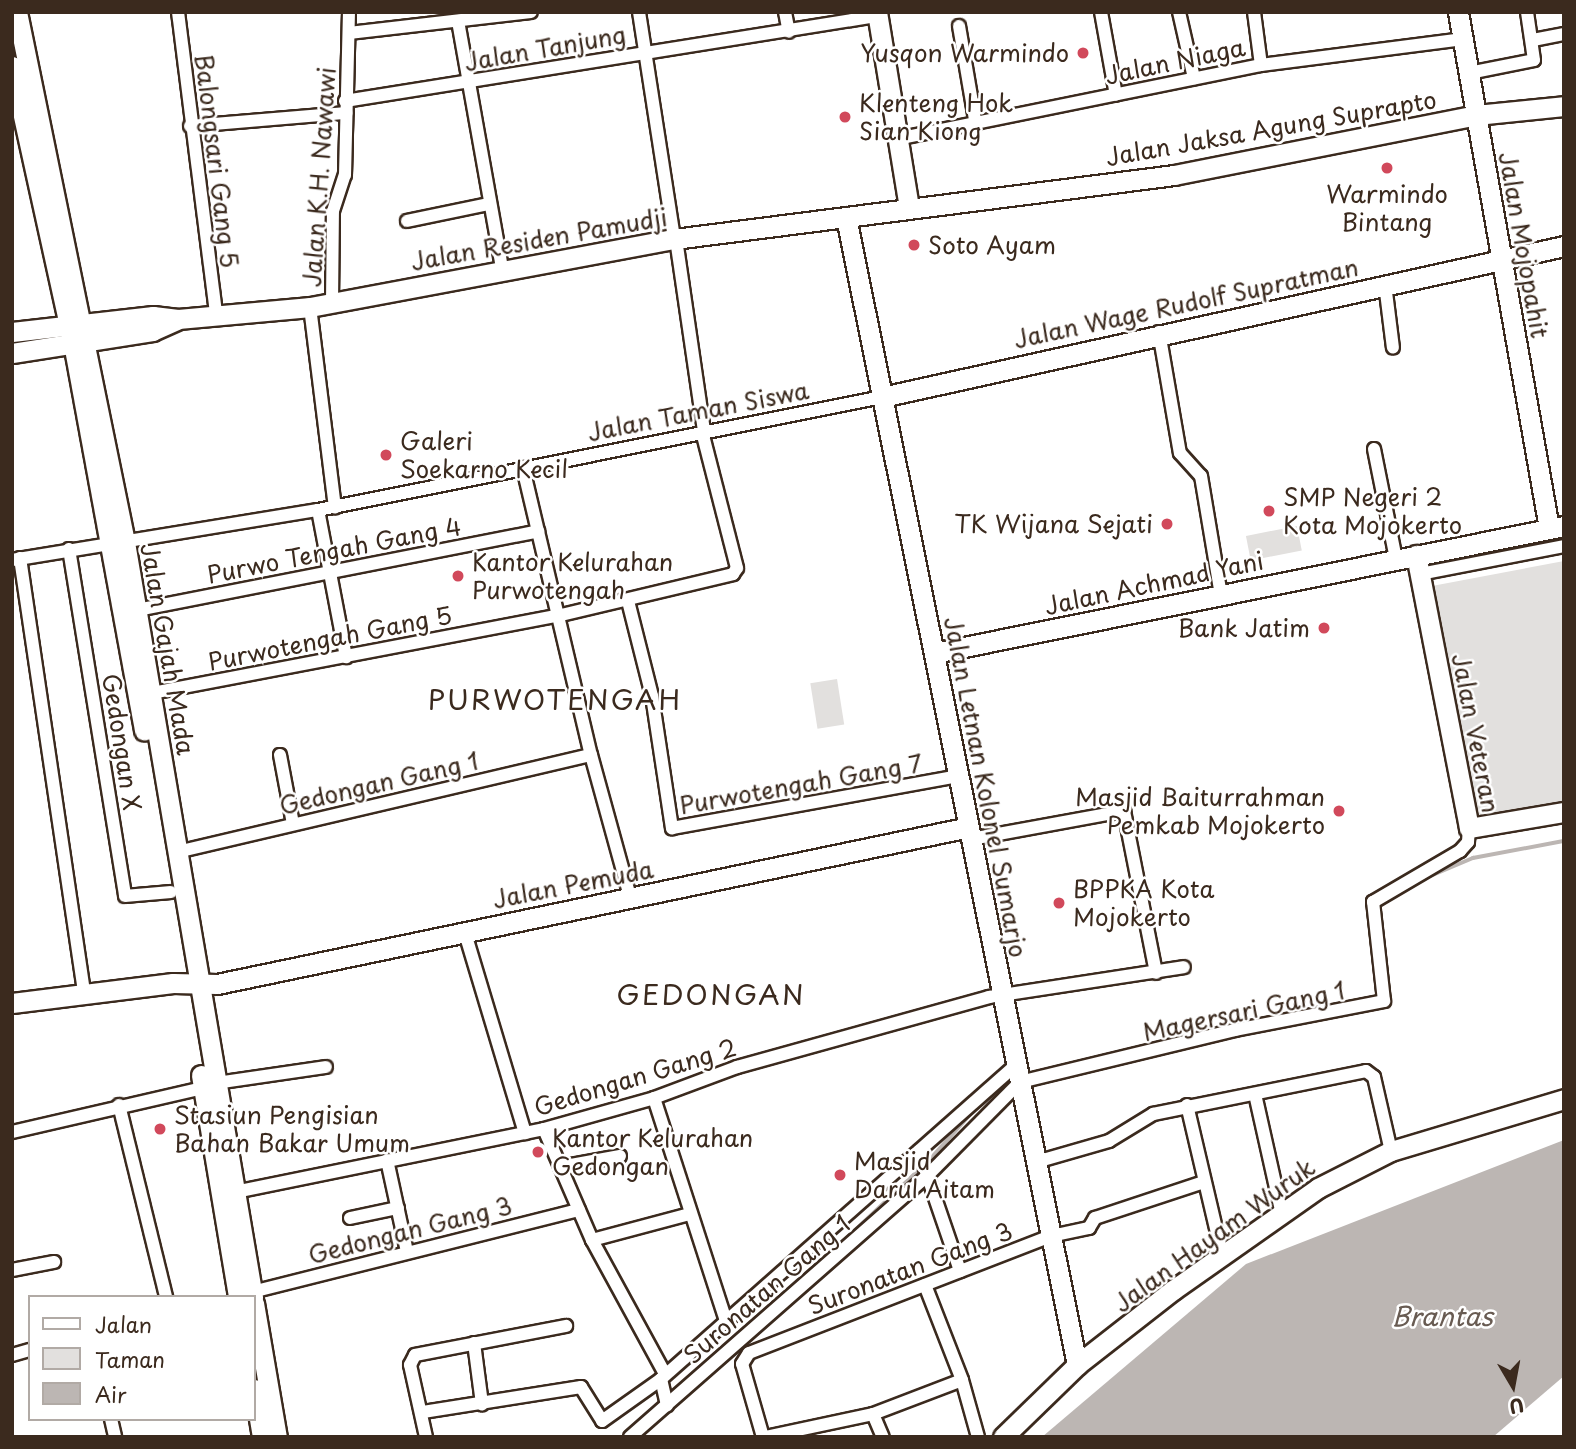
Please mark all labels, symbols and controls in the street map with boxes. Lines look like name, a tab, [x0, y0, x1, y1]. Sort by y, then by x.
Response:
street label: Jalan Tanjung	[462, 20, 628, 76]
street label: Jalan Niaga	[1103, 32, 1247, 90]
place label: Yusqon Warmindo	[858, 39, 1069, 67]
marker: Yusqon Warmindo	[1075, 45, 1091, 61]
street label: Balongsari Gang 5	[190, 52, 244, 270]
street label: Jalan K.H. Nawawi	[297, 66, 341, 288]
street label: Jalan Jaksa Agung Suprapto	[1102, 84, 1440, 172]
place label: Klenteng Hok Sian Kiong	[859, 89, 1014, 145]
marker: Klenteng Hok Sian Kiong	[837, 109, 853, 125]
street label: Jalan Mojopahit	[1493, 149, 1555, 341]
marker: Warmindo Bintang	[1379, 160, 1395, 176]
place label: Warmindo Bintang	[1326, 180, 1448, 236]
street label: Jalan Residen Pamudji	[409, 202, 669, 276]
place label: Soto Ayam	[928, 231, 1057, 259]
marker: Soto Ayam	[906, 237, 922, 253]
street label: Jalan Wage Rudolf Supratman	[1009, 252, 1363, 354]
street label: Jalan Taman Siswa	[584, 375, 812, 447]
place label: Galeri Soekarno Kecil	[400, 427, 569, 483]
marker: Galeri Soekarno Kecil	[378, 447, 394, 463]
place label: SMP Negeri 2 Kota Mojokerto	[1283, 483, 1462, 539]
marker: SMP Negeri 2 Kota Mojokerto	[1261, 503, 1277, 519]
place label: TK Wijana Sejati	[955, 510, 1153, 538]
street label: Purwo Tengah Gang 4	[205, 511, 463, 589]
marker: TK Wijana Sejati	[1159, 516, 1175, 532]
street label: Jalan Gajah Mada	[135, 540, 201, 758]
street label: Jalan Achmad Yani	[1041, 546, 1267, 620]
place label: Kantor Kelurahan Purwotengah	[472, 548, 674, 604]
marker: Kantor Kelurahan Purwotengah	[450, 568, 466, 584]
street label: Purwotengah Gang 5	[206, 600, 454, 676]
street label: Jalan Letnan Kolonel Sumarjo	[939, 613, 1033, 961]
place label: Bank Jatim	[1177, 614, 1310, 642]
marker: Bank Jatim	[1316, 620, 1332, 636]
street label: Jalan Veteran	[1447, 651, 1505, 815]
street label: Gedongan X	[97, 670, 147, 814]
district label: PURWOTENGAH	[431, 682, 679, 716]
street label: Gedongan Gang 1	[275, 746, 483, 820]
street label: Purwotengah Gang 7	[678, 749, 924, 819]
place label: Masjid Baiturrahman Pemkab Mojokerto	[1076, 783, 1325, 839]
marker: Masjid Baiturrahman Pemkab Mojokerto	[1331, 803, 1347, 819]
street label: Jalan Pemuda	[490, 854, 656, 914]
place label: BPPKA Kota Mojokerto	[1073, 875, 1214, 931]
marker: BPPKA Kota Mojokerto	[1051, 895, 1067, 911]
street label: Magersari Gang 1	[1140, 975, 1348, 1047]
district label: GEDONGAN	[618, 977, 804, 1011]
street label: Gedongan Gang 2	[529, 1032, 741, 1122]
place label: Stasiun Pengisian Bahan Bakar Umum	[174, 1101, 411, 1157]
marker: Stasiun Pengisian Bahan Bakar Umum	[152, 1121, 168, 1137]
place label: Kantor Kelurahan Gedongan	[552, 1124, 754, 1180]
marker: Kantor Kelurahan Gedongan	[530, 1144, 546, 1160]
place label: Masjid Darul Aitam	[854, 1147, 996, 1203]
street label: Jalan Hayam Wuruk	[1108, 1152, 1320, 1318]
marker: Masjid Darul Aitam	[832, 1167, 848, 1183]
street label: Gedongan Gang 3	[304, 1191, 516, 1269]
street label: Suronatan Gang 1	[678, 1209, 856, 1369]
street label: Suronatan Gang 3	[804, 1216, 1016, 1320]
legend	[28, 1295, 256, 1421]
water label: Brantas	[1392, 1300, 1492, 1332]
text: Jalan	[95, 1308, 152, 1340]
text: Taman	[95, 1343, 165, 1375]
north arrow	[1478, 1351, 1548, 1421]
text: Air	[95, 1378, 126, 1410]
text: U	[1507, 1392, 1526, 1422]

